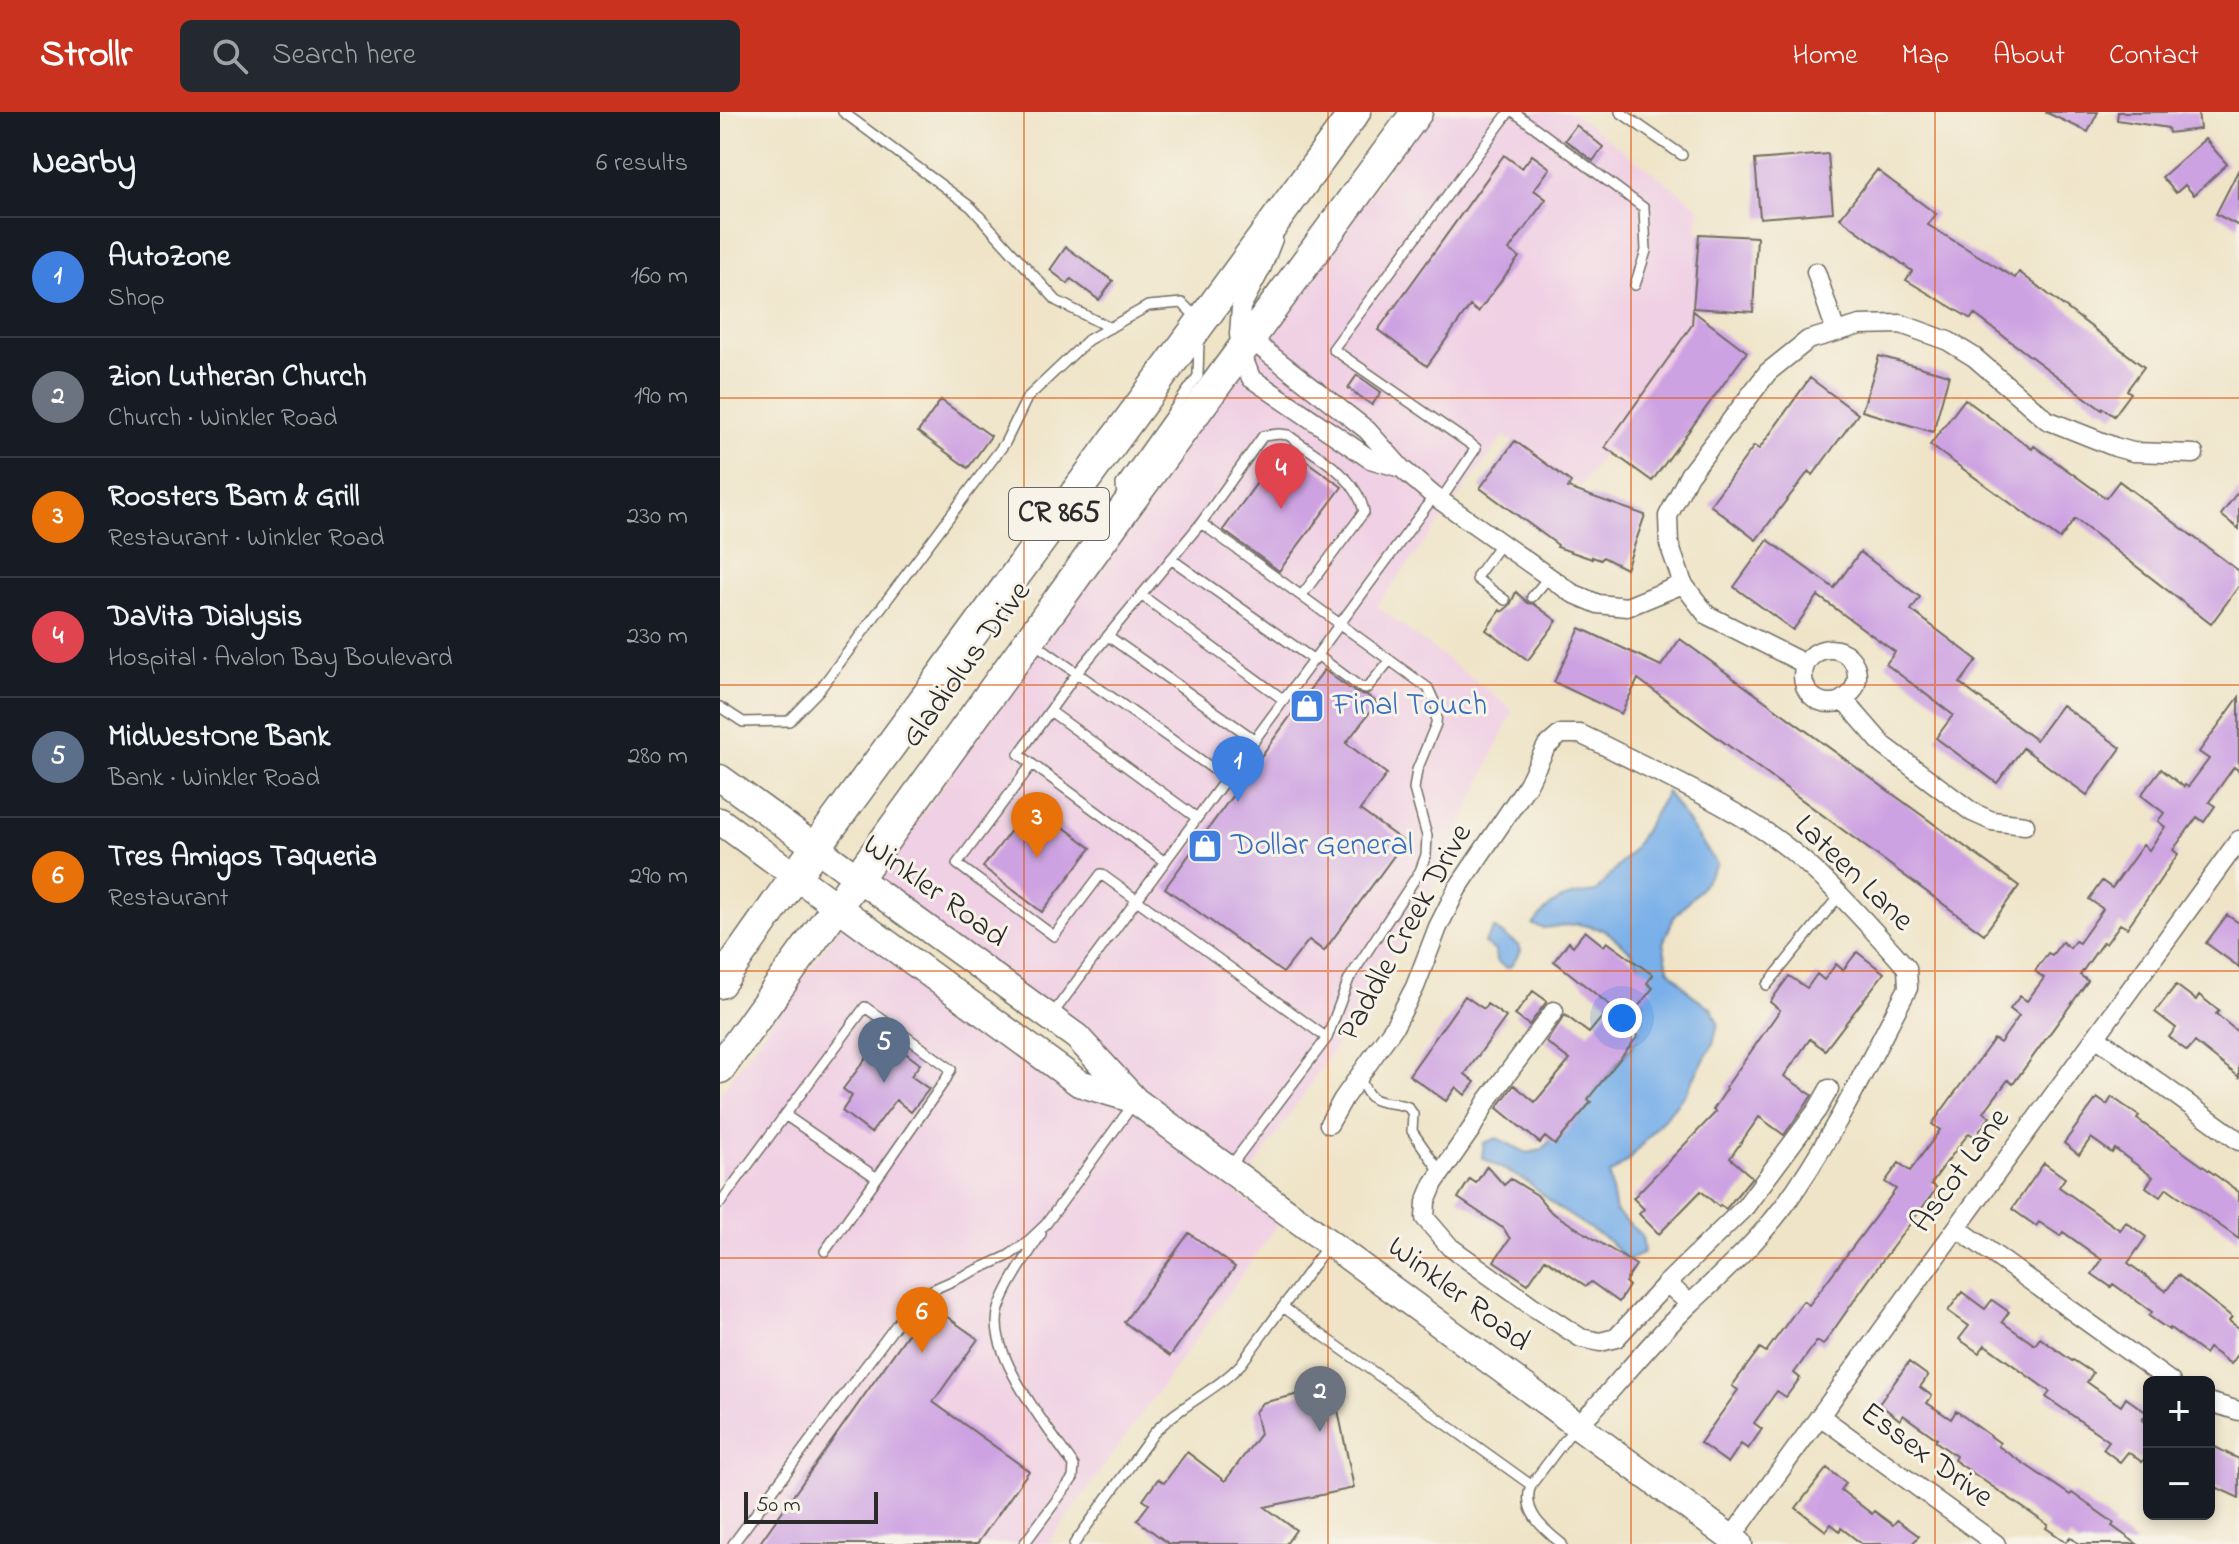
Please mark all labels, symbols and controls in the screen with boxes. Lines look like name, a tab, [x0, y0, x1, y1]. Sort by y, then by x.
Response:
search box	[180, 20, 740, 92]
text: Strollr	[40, 28, 132, 84]
icon: search	[208, 34, 252, 78]
text: Search here	[272, 34, 416, 78]
text: Home	[1792, 36, 1858, 77]
text: Map	[1902, 36, 1949, 77]
text: About	[1993, 36, 2065, 77]
text: Contact	[2109, 36, 2199, 77]
text: Nearby	[32, 139, 136, 189]
text: 6 results	[596, 145, 688, 183]
text: AutoZone	[108, 236, 230, 280]
text: 1	[54, 258, 62, 296]
text: 160 m	[630, 258, 688, 296]
text: Shop	[108, 280, 165, 318]
text: Zion Lutheran Church	[108, 356, 367, 400]
text: 2	[52, 378, 64, 416]
text: 190 m	[634, 378, 688, 416]
text: Church · Winkler Road	[108, 400, 337, 438]
pin: 4	[1255, 443, 1307, 509]
text: Roosters Barn & Grill	[108, 476, 359, 520]
road number: CR 865	[1009, 488, 1109, 540]
text: 3	[53, 498, 63, 536]
text: 230 m	[626, 498, 688, 536]
text: Restaurant · Winkler Road	[108, 520, 384, 558]
street label: Gladiolus Drive	[890, 571, 1044, 758]
text: DaVita Dialysis	[108, 596, 302, 640]
text: 4	[53, 618, 63, 656]
text: 230 m	[626, 618, 688, 656]
text: Hospital · Avalon Bay Boulevard	[108, 640, 453, 678]
place label: Final Touch	[1332, 683, 1487, 730]
shop icon: Final Touch	[1288, 687, 1326, 725]
text: MidWestOne Bank	[108, 716, 330, 760]
pin: 1	[1212, 736, 1264, 802]
text: 5	[51, 738, 65, 776]
text: 280 m	[627, 738, 688, 776]
text: Bank · Winkler Road	[108, 760, 320, 798]
pin: 3	[1011, 792, 1063, 858]
street label: Lateen Lane	[1782, 804, 1924, 944]
street label: Paddle Creek Drive	[1327, 815, 1486, 1050]
street label: Winkler Road	[852, 823, 1016, 961]
place label: Dollar General	[1230, 823, 1413, 870]
shop icon: Dollar General	[1186, 827, 1224, 865]
text: Tres Amigos Taqueria	[108, 836, 377, 880]
text: 6	[52, 858, 64, 896]
text: 290 m	[629, 858, 688, 896]
text: Restaurant	[108, 880, 228, 918]
your location	[1602, 998, 1642, 1038]
pin: 5	[858, 1017, 910, 1083]
street label: Ascot Lane	[1899, 1098, 2023, 1243]
street label: Winkler Road	[1376, 1225, 1540, 1365]
pin: 6	[896, 1287, 948, 1353]
pin: 2	[1294, 1366, 1346, 1432]
map controls	[2143, 1376, 2215, 1520]
button: +	[2143, 1376, 2215, 1448]
street label: Essex Drive	[1849, 1391, 2003, 1521]
button: −	[2143, 1448, 2215, 1520]
scale bar	[744, 1488, 878, 1524]
text: 50 m	[756, 1490, 801, 1522]

